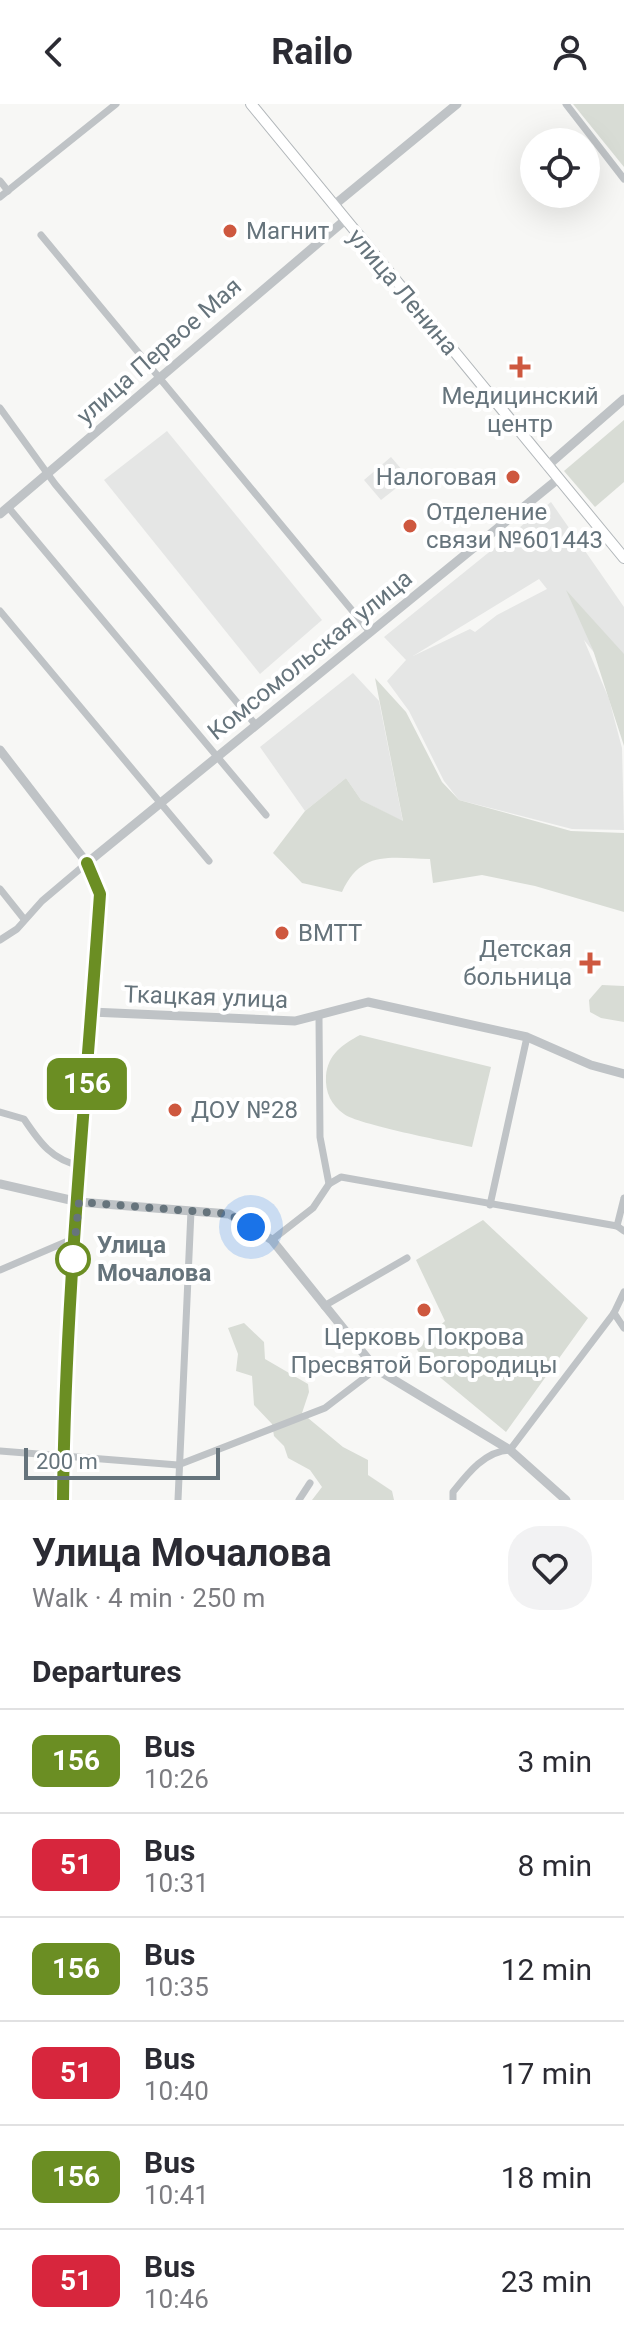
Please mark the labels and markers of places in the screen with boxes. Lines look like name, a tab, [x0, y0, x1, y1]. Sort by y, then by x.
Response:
place label: Магнит	[246, 217, 330, 245]
marker: Магнит	[221, 222, 239, 240]
marker: Медицинский центр	[509, 356, 531, 378]
place label: Медицинский центр	[441, 382, 599, 438]
place label: Налоговая	[376, 463, 497, 491]
marker: Налоговая	[504, 468, 522, 486]
place label: Отделение связи №601443	[426, 498, 603, 554]
marker: Отделение связи №601443	[401, 517, 419, 535]
place label: ВМТТ	[298, 919, 362, 947]
marker: ВМТТ	[273, 924, 291, 942]
place label: Детская больница	[463, 935, 572, 991]
marker: Детская больница	[579, 952, 601, 974]
place label: ДОУ №28	[191, 1096, 298, 1124]
marker: ДОУ №28	[166, 1101, 184, 1119]
place label: Улица Мочалова	[97, 1231, 211, 1287]
marker: Улица Мочалова	[56, 1242, 90, 1276]
marker: Церковь Покрова Пресвятой Богородицы	[415, 1301, 433, 1319]
place label: Церковь Покрова Пресвятой Богородицы	[290, 1323, 558, 1379]

